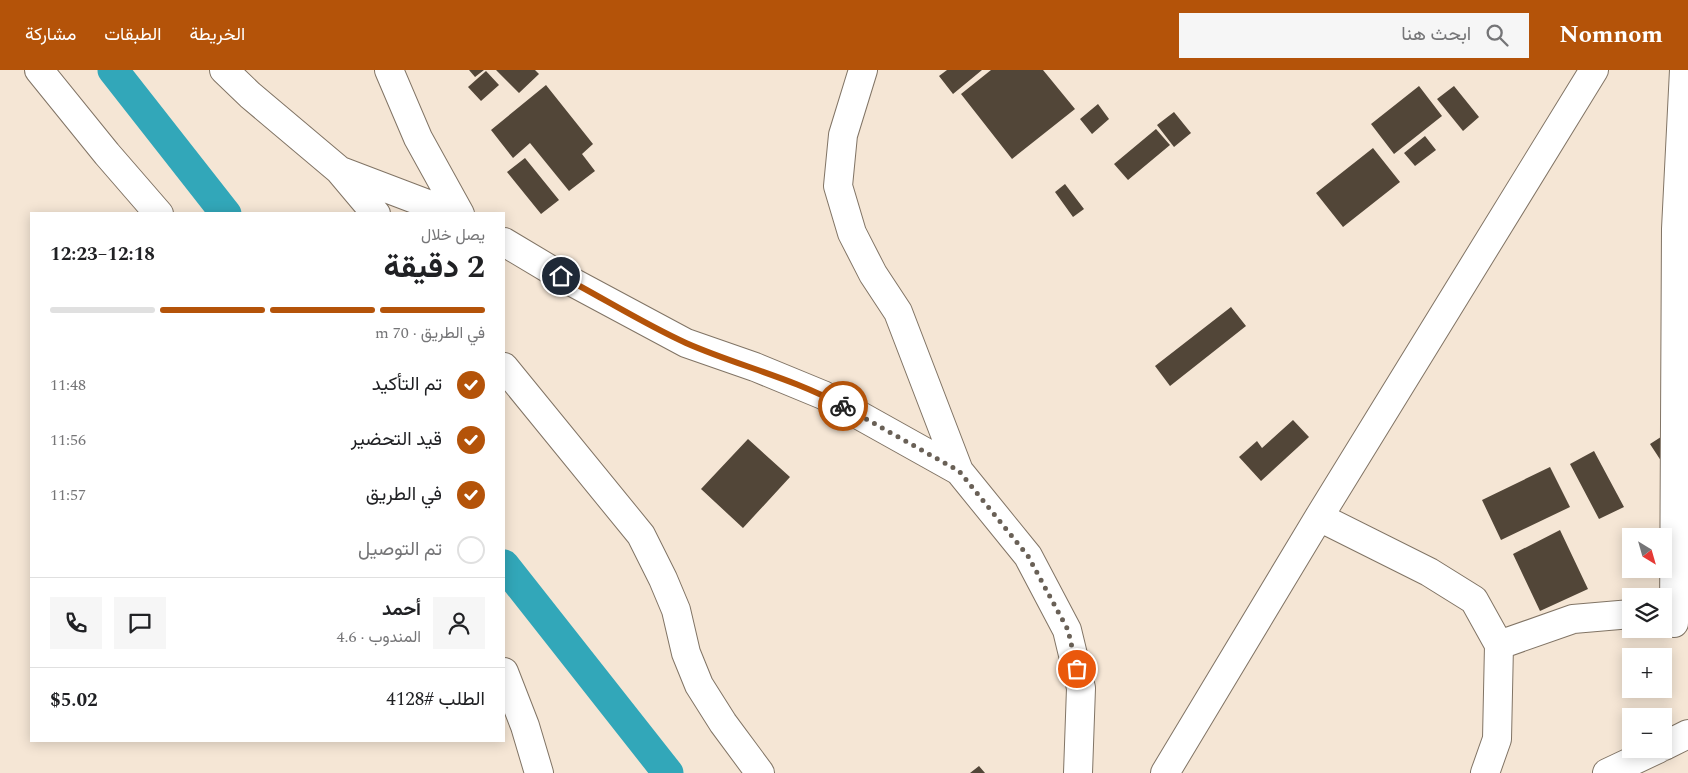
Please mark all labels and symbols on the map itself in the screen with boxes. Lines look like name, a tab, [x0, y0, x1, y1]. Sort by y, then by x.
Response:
pin	[540, 255, 582, 297]
courier	[818, 381, 868, 431]
north arrow	[1622, 528, 1672, 578]
pin	[1056, 648, 1098, 690]

